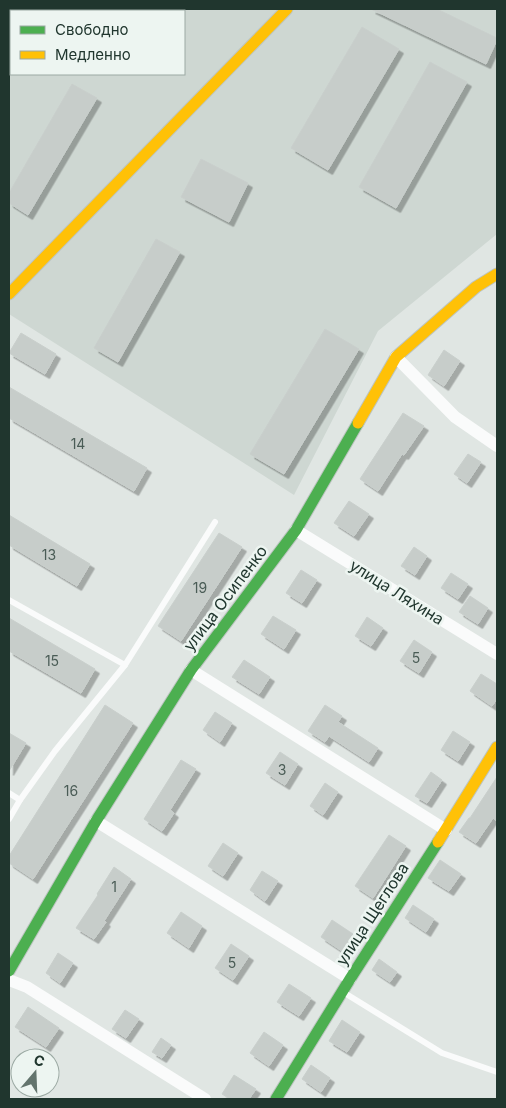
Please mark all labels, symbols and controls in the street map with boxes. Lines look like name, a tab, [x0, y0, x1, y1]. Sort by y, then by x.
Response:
legend	[10, 10, 185, 75]
text: Свободно	[55, 20, 129, 39]
text: Медленно	[55, 45, 131, 64]
house number: 14	[71, 435, 85, 452]
street label: улица Осипенко	[179, 541, 271, 655]
house number: 13	[42, 546, 56, 563]
street label: улица Ляхина	[346, 555, 448, 629]
house number: 19	[193, 579, 207, 596]
house number: 5	[412, 649, 420, 666]
house number: 15	[45, 652, 59, 669]
house number: 3	[278, 761, 286, 778]
house number: 16	[64, 782, 78, 799]
street label: улица Щеглова	[331, 859, 413, 969]
house number: 1	[111, 878, 117, 895]
house number: 5	[228, 954, 236, 971]
north arrow	[10, 1048, 60, 1098]
text: С	[32, 1051, 47, 1070]

